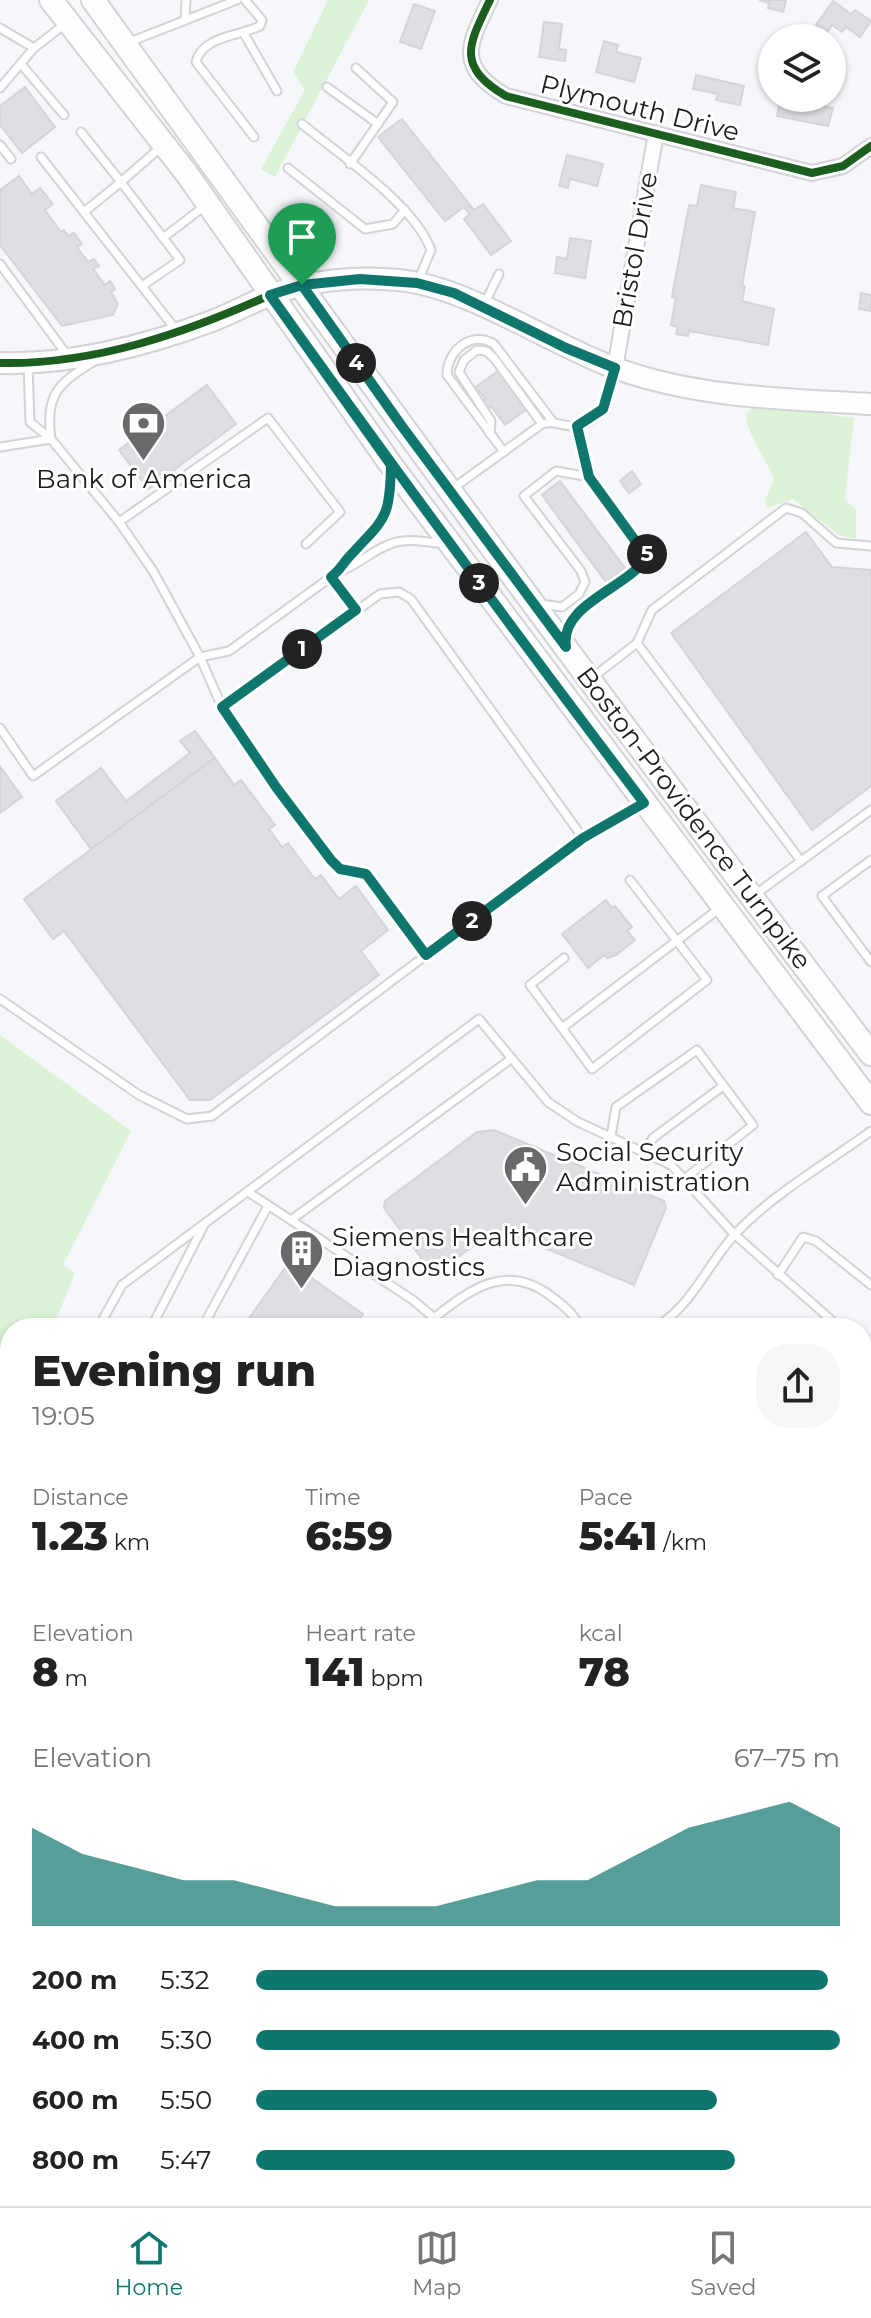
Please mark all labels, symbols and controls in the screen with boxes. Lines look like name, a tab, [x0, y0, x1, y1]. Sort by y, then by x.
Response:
map controls	[758, 24, 846, 112]
button: layers	[758, 24, 846, 112]
street label: Plymouth Drive	[537, 68, 743, 148]
street label: Bristol Drive	[606, 170, 664, 330]
pin	[268, 203, 336, 285]
icon: arrive	[280, 215, 324, 259]
pin: 4	[336, 343, 376, 383]
text: 4	[348, 349, 364, 376]
bank icon: Bank of America	[120, 400, 168, 463]
place label: Bank of America	[36, 463, 252, 495]
pin: 5	[627, 534, 667, 574]
text: 5	[640, 540, 654, 567]
pin: 3	[459, 563, 499, 603]
text: 3	[472, 569, 486, 596]
pin: 1	[282, 629, 322, 669]
text: 1	[298, 635, 306, 662]
street label: Boston-Providence Turnpike	[570, 660, 818, 976]
pin: 2	[452, 901, 492, 941]
text: 2	[466, 907, 478, 934]
place label: Social Security Administration	[556, 1136, 751, 1198]
public building icon: Social Security Administration	[501, 1143, 549, 1206]
place label: Siemens Healthcare Diagnostics	[332, 1221, 594, 1283]
building icon: Siemens Healthcare Diagnostics	[277, 1228, 325, 1291]
text: Evening run	[32, 1343, 316, 1397]
button: share	[756, 1344, 840, 1428]
text: 19:05	[32, 1400, 95, 1432]
text: Distance	[32, 1484, 129, 1511]
text: Time	[305, 1484, 361, 1511]
text: Pace	[579, 1484, 633, 1511]
text: 1.23	[32, 1511, 108, 1560]
text: 6:59	[305, 1511, 393, 1560]
text: 5:41	[579, 1511, 657, 1560]
text: km	[108, 1529, 150, 1556]
text: /km	[657, 1529, 707, 1556]
text: Elevation	[32, 1620, 134, 1647]
text: Heart rate	[305, 1620, 416, 1647]
text: kcal	[579, 1620, 623, 1647]
text: 8	[32, 1647, 59, 1696]
text: 141	[305, 1647, 365, 1696]
text: 78	[579, 1647, 630, 1696]
text: m	[59, 1665, 88, 1692]
text: bpm	[365, 1665, 424, 1692]
text: Elevation	[32, 1742, 152, 1774]
text: 67–75 m	[734, 1742, 840, 1774]
text: 200 m	[32, 1964, 117, 1996]
text: 5:32	[160, 1964, 210, 1996]
text: 400 m	[32, 2024, 120, 2056]
text: 5:30	[160, 2024, 212, 2056]
text: 600 m	[32, 2084, 119, 2116]
text: 5:50	[160, 2084, 212, 2116]
text: 800 m	[32, 2144, 119, 2176]
text: 5:47	[160, 2144, 211, 2176]
tab: Home	[115, 2226, 183, 2301]
tab: Map	[412, 2226, 461, 2301]
tab: Saved	[690, 2226, 756, 2301]

